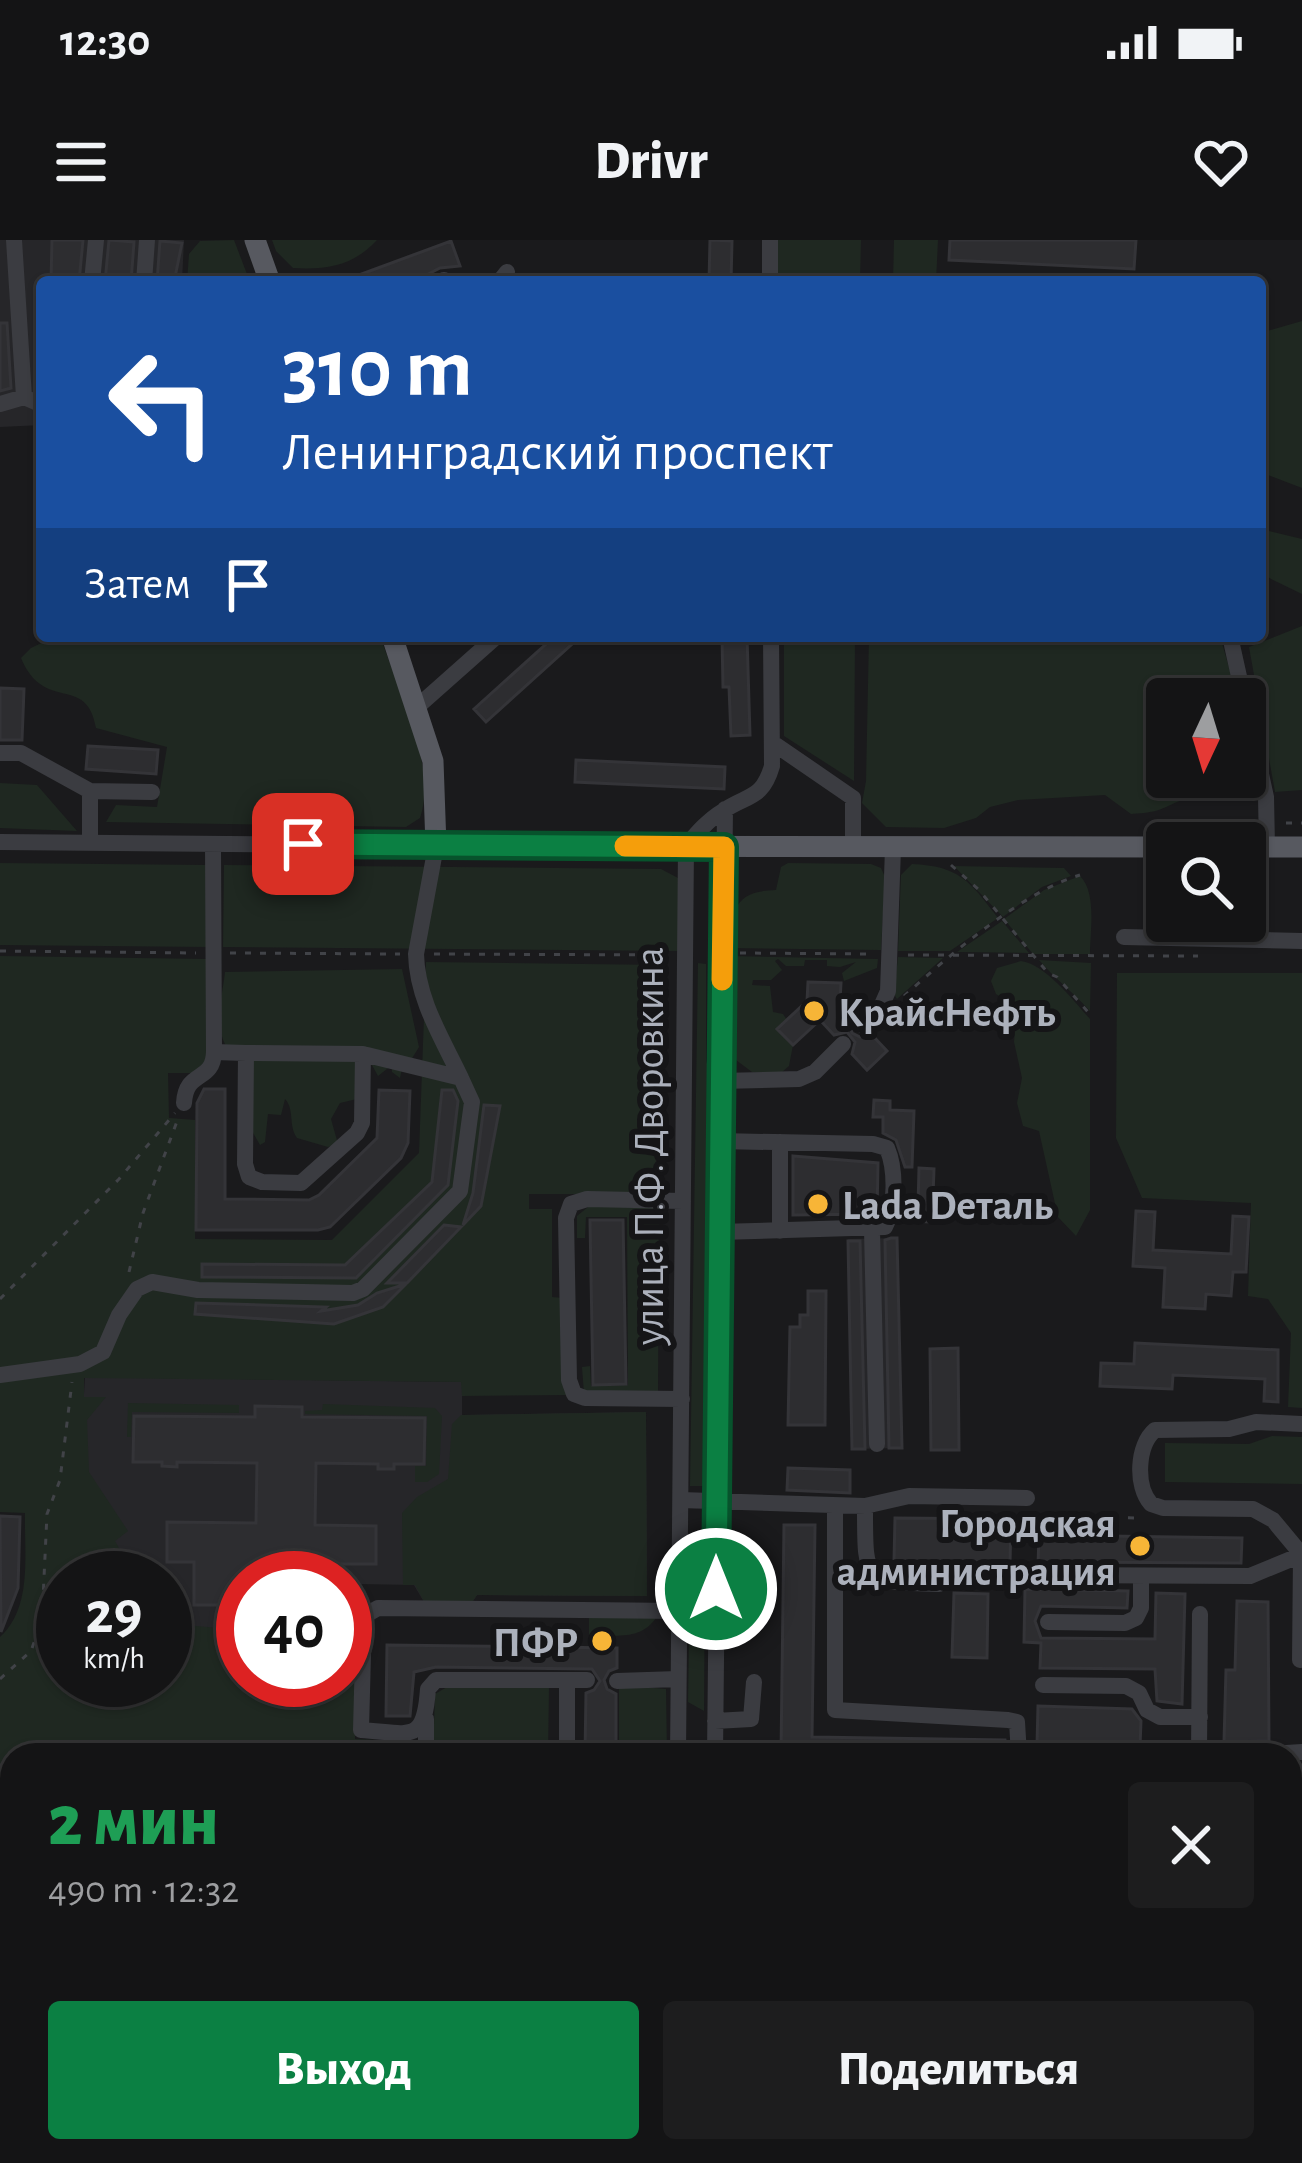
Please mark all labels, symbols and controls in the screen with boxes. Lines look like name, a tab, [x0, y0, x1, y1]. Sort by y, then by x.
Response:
text: 12:30	[60, 19, 151, 64]
icon: menu	[48, 129, 114, 195]
icon: heart	[1188, 129, 1254, 195]
text: Drivr	[594, 135, 708, 189]
icon: left	[84, 324, 240, 480]
text: 310 m	[282, 328, 473, 412]
text: Ленинградский проспект	[282, 426, 833, 480]
icon: arrive	[215, 552, 281, 618]
text: Затем	[84, 562, 191, 607]
north arrow	[1146, 678, 1266, 798]
map controls	[1146, 678, 1266, 942]
pin	[252, 793, 354, 895]
icon: arrive	[270, 811, 336, 877]
button: search	[1146, 822, 1266, 942]
street label: улица П.Ф. Дворовкина	[629, 947, 671, 1346]
place label: КрайсНефть	[838, 992, 1056, 1034]
marker: КрайсНефть	[801, 998, 827, 1024]
place label: Lada Dеталь	[842, 1185, 1054, 1227]
marker: Lada Dеталь	[805, 1191, 831, 1217]
place label: Городская администрация	[837, 1503, 1116, 1593]
position arrow	[653, 1526, 779, 1652]
marker: Городская администрация	[1127, 1533, 1153, 1559]
speed limit sign: 40	[216, 1551, 372, 1707]
text: 29	[85, 1584, 143, 1644]
place label: ПФР	[493, 1622, 578, 1664]
marker: ПФР	[589, 1628, 615, 1654]
text: km/h	[83, 1644, 145, 1674]
button: close	[1128, 1782, 1254, 1908]
text: 2 мин	[48, 1786, 219, 1858]
text: 490 m · 12:32	[48, 1871, 239, 1910]
button: Выход	[48, 2001, 639, 2139]
button: Поделиться	[663, 2001, 1254, 2139]

